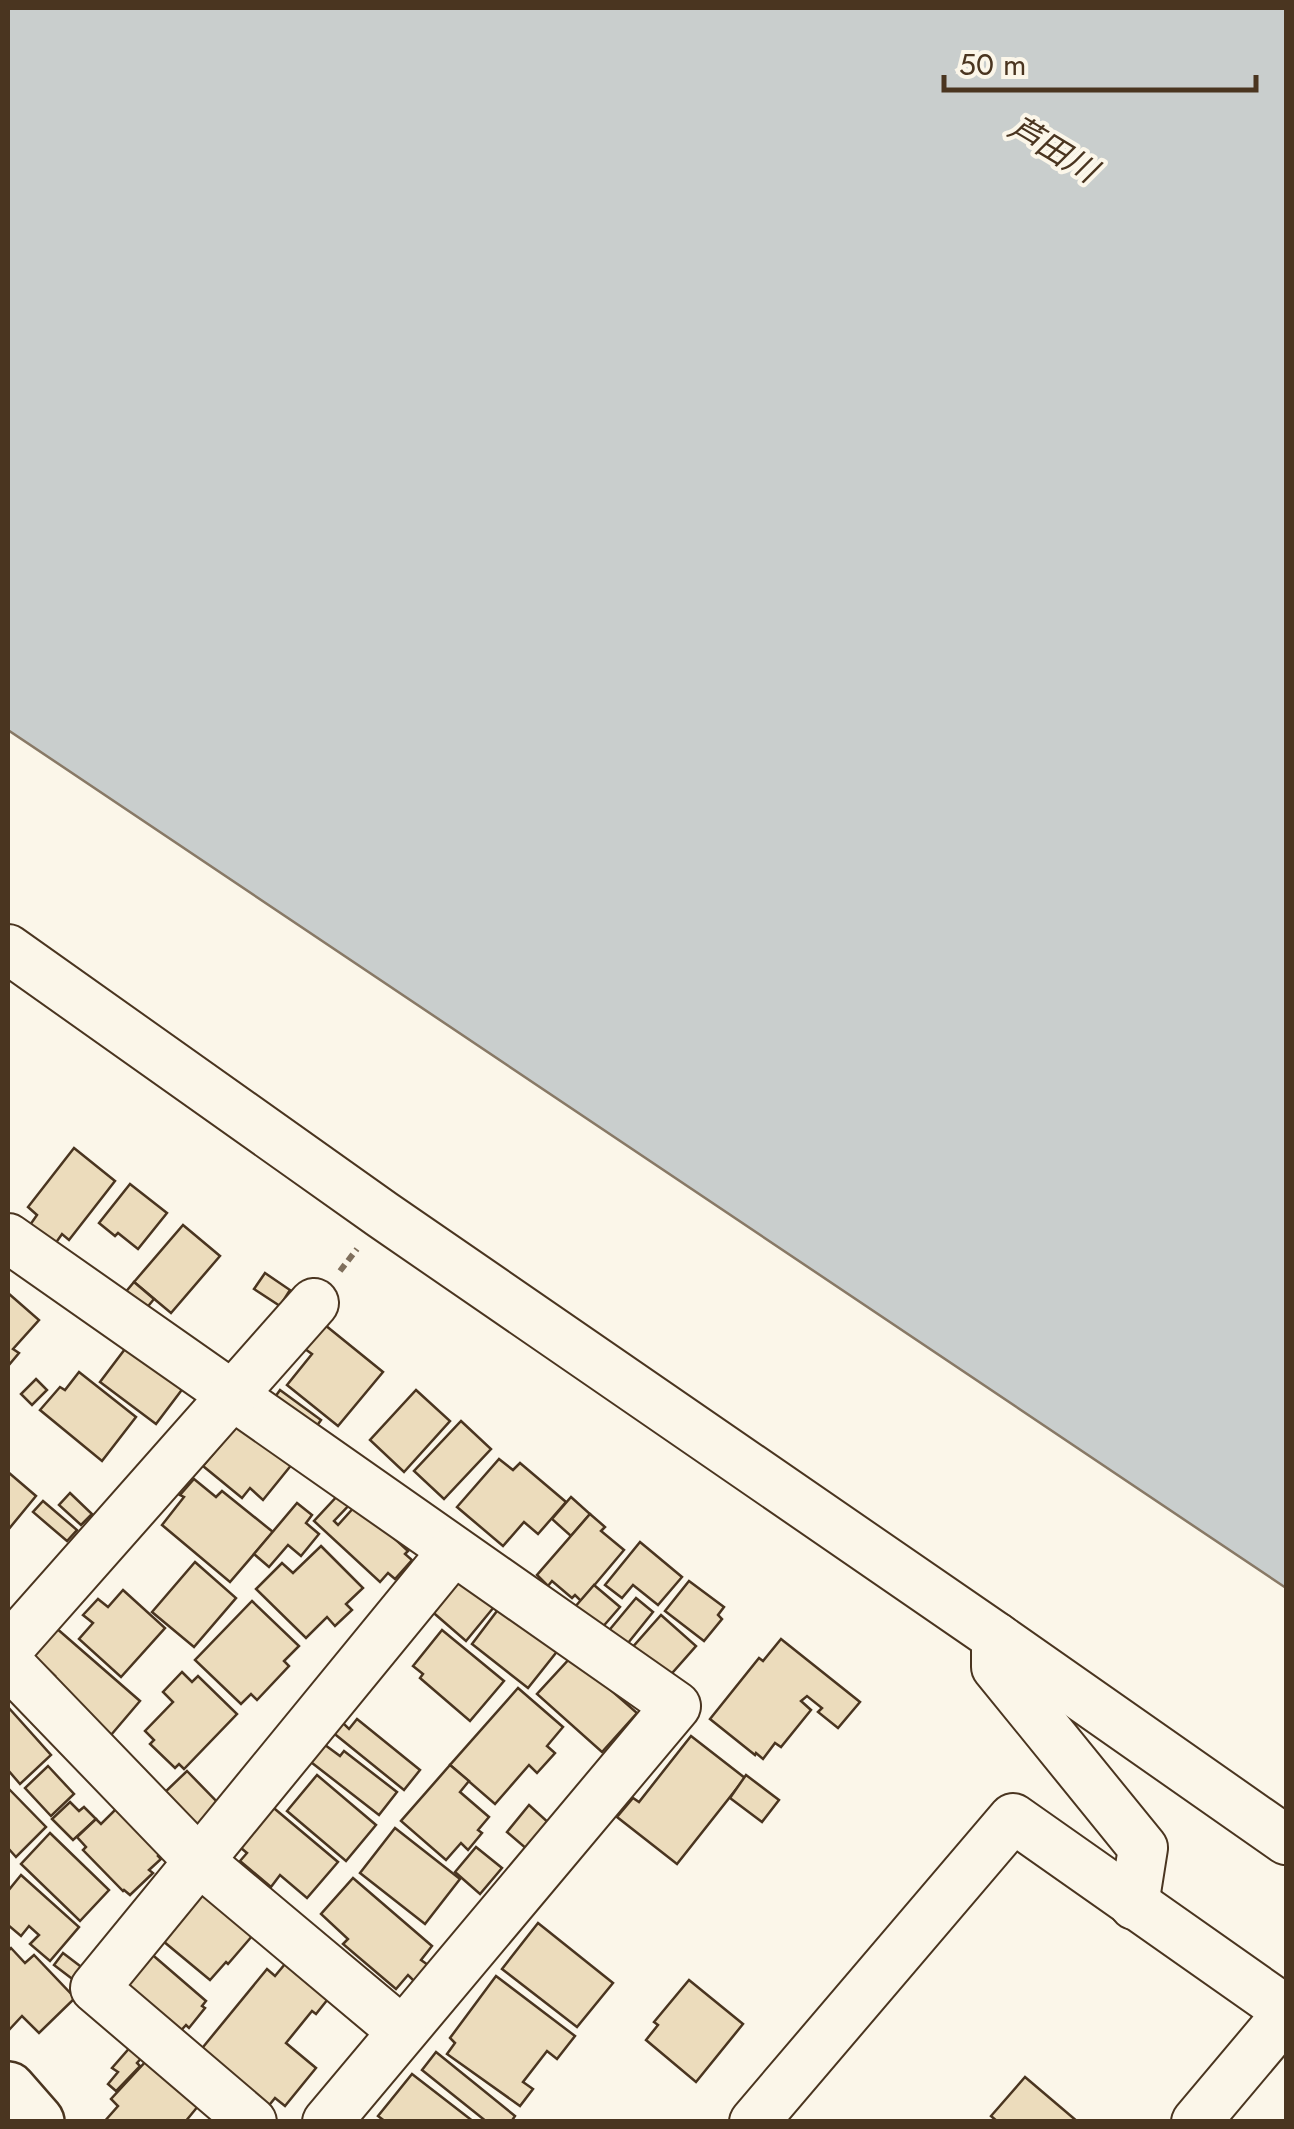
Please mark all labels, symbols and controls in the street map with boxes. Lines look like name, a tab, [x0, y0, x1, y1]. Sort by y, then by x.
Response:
scale bar	[944, 30, 1256, 92]
text: 50 m	[959, 43, 1026, 86]
water label: 芦田川	[1000, 105, 1109, 195]

